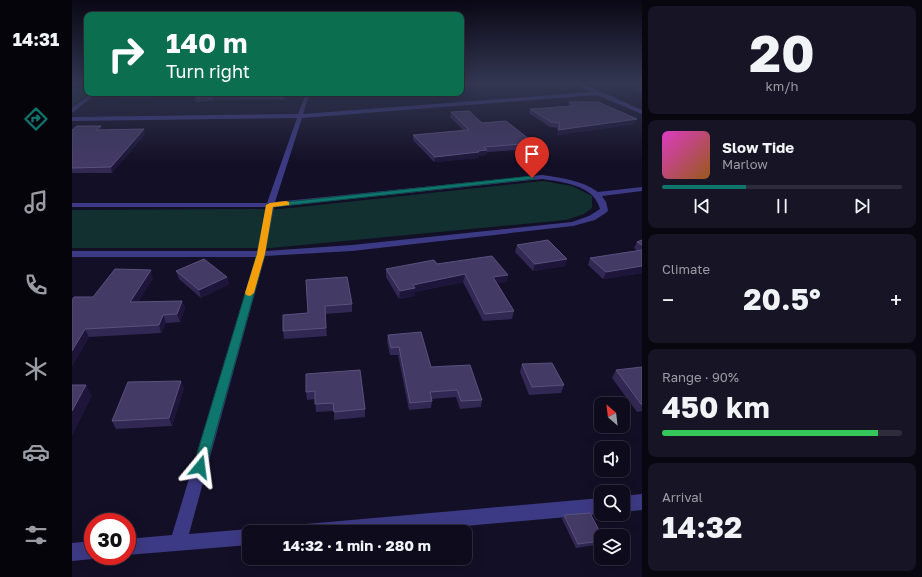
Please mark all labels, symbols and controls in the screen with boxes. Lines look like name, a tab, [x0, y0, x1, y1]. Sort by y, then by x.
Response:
text: 20	[749, 21, 815, 83]
text: 140 m	[166, 26, 248, 59]
text: 14:31	[13, 28, 59, 50]
icon: right	[100, 28, 152, 80]
text: Turn right	[166, 60, 250, 82]
text: km/h	[765, 78, 799, 94]
icon: directions	[22, 105, 50, 133]
pin	[515, 137, 549, 178]
text: Slow Tide	[722, 138, 794, 156]
icon: arrive	[521, 143, 543, 165]
text: Marlow	[722, 156, 768, 172]
icon: music	[22, 188, 50, 216]
icon: previous	[691, 195, 713, 217]
icon: pause	[771, 195, 793, 217]
icon: next	[851, 195, 873, 217]
text: Climate	[662, 261, 710, 277]
icon: phone	[22, 271, 50, 299]
text: 20.5°	[743, 281, 821, 317]
text: −	[662, 286, 674, 313]
text: +	[890, 286, 902, 313]
icon: climate	[22, 355, 50, 383]
text: Range · 90%	[662, 369, 739, 385]
text: 450 km	[662, 389, 770, 425]
north arrow	[594, 397, 630, 433]
map controls	[594, 397, 630, 565]
icon: car	[22, 438, 50, 466]
button: sound	[594, 441, 630, 477]
position arrow	[179, 446, 221, 488]
button: search	[594, 485, 630, 521]
text: Arrival	[662, 489, 703, 505]
text: 14:32	[662, 509, 742, 545]
speed limit sign: 30	[84, 513, 136, 565]
icon: filters	[22, 521, 50, 549]
button: layers	[594, 529, 630, 565]
text: 14:32 · 1 min · 280 m	[283, 536, 431, 554]

